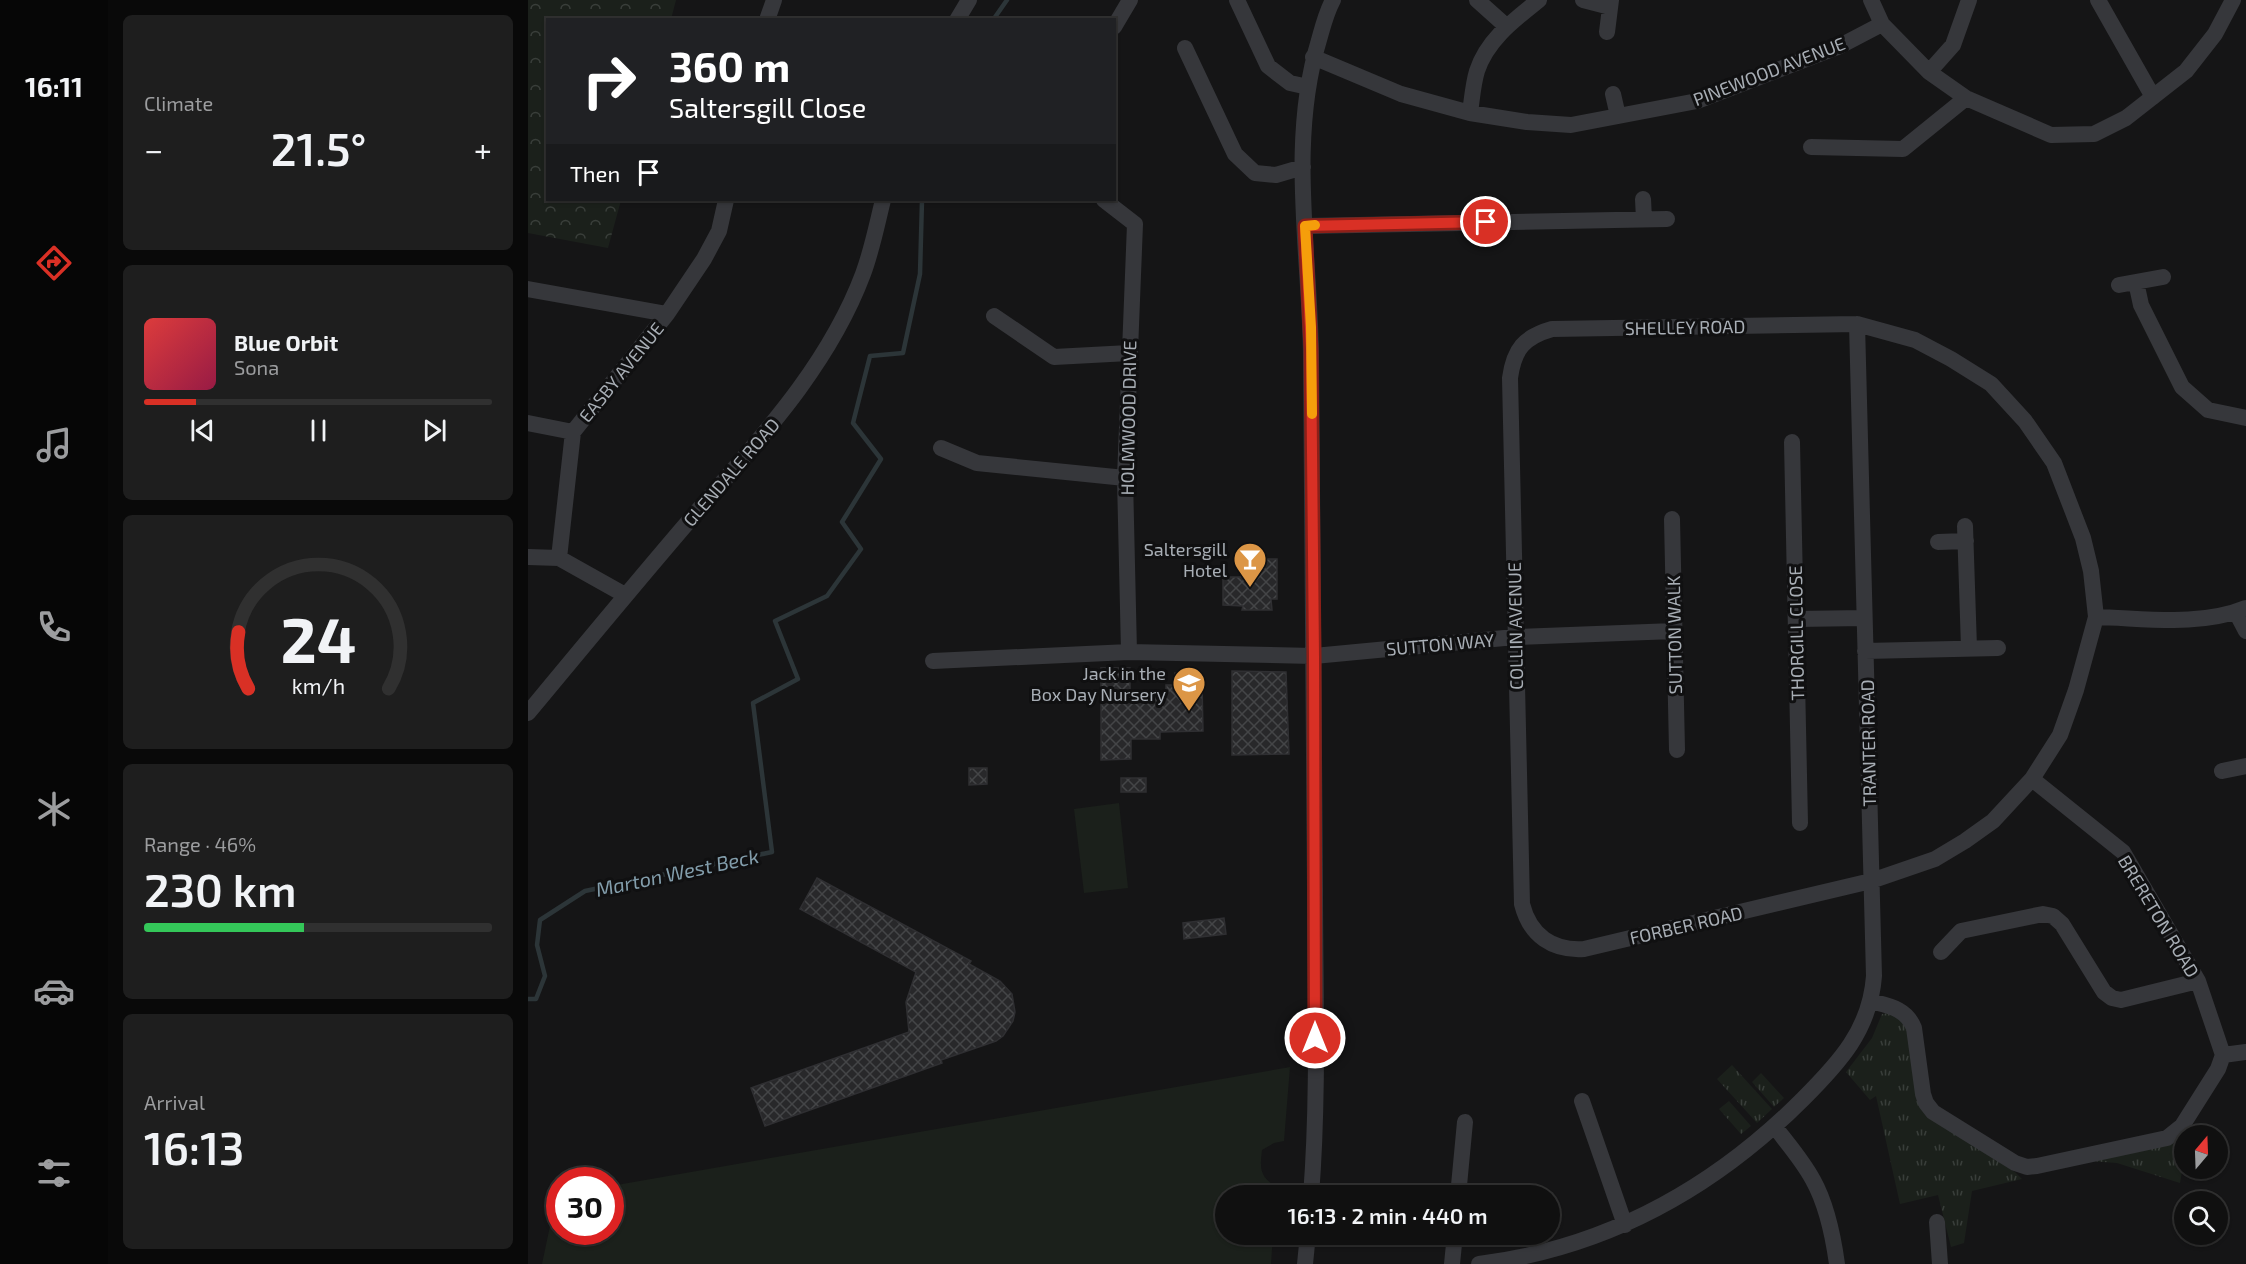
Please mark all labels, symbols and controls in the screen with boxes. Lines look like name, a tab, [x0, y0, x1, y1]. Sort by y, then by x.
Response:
street label: PINEWOOD AVENUE	[1690, 32, 1848, 110]
text: 360 m	[669, 40, 790, 90]
icon: right	[570, 42, 648, 120]
text: 16:11	[25, 70, 83, 102]
text: Climate	[144, 91, 213, 115]
text: Saltersgill Close	[669, 91, 866, 123]
text: 21.5°	[271, 121, 366, 175]
text: −	[144, 129, 163, 169]
text: +	[474, 129, 492, 169]
icon: arrive	[632, 156, 665, 189]
text: Then	[570, 160, 620, 186]
pin	[1460, 196, 1511, 247]
icon: arrive	[1469, 205, 1502, 238]
icon: directions	[33, 242, 75, 284]
street label: SHELLEY ROAD	[1624, 315, 1746, 339]
street label: EASBY AVENUE	[574, 318, 668, 426]
text: Blue Orbit	[234, 329, 338, 355]
street label: HOLMWOOD DRIVE	[1116, 340, 1140, 496]
text: Sona	[234, 355, 279, 379]
street label: GLENDALE ROAD	[678, 413, 784, 531]
icon: previous	[186, 414, 219, 447]
icon: pause	[302, 414, 335, 447]
icon: next	[418, 414, 451, 447]
icon: music	[33, 424, 75, 466]
place label: Saltersgill Hotel	[1144, 538, 1228, 581]
bar icon: Saltersgill Hotel	[1232, 541, 1268, 588]
street label: COLLIN AVENUE	[1503, 562, 1527, 690]
street label: THORGILL CLOSE	[1784, 565, 1808, 701]
street label: SUTTON WALK	[1662, 575, 1686, 695]
text: 24	[280, 601, 356, 676]
icon: phone	[33, 606, 75, 648]
street label: SUTTON WAY	[1385, 628, 1496, 660]
place label: Jack in the Box Day Nursery	[1031, 662, 1166, 705]
school or university icon: Jack in the Box Day Nursery	[1171, 665, 1207, 712]
text: km/h	[291, 673, 345, 698]
street label: TRANTER ROAD	[1856, 679, 1880, 807]
icon: climate	[33, 788, 75, 830]
text: Range · 46%	[144, 832, 256, 856]
water label: Marton West Beck	[593, 843, 761, 901]
street label: BRERETON ROAD	[2114, 851, 2204, 981]
text: 230 km	[144, 862, 297, 916]
street label: FORBER ROAD	[1627, 901, 1745, 949]
icon: car	[33, 970, 75, 1012]
position arrow	[1283, 1006, 1347, 1070]
text: Arrival	[144, 1090, 205, 1114]
text: 16:13	[144, 1120, 244, 1174]
north arrow	[2174, 1125, 2228, 1179]
map controls	[2174, 1125, 2228, 1245]
icon: filters	[33, 1152, 75, 1194]
speed limit sign: 30	[546, 1167, 624, 1245]
button: search	[2174, 1191, 2228, 1245]
text: 16:13 · 2 min · 440 m	[1287, 1202, 1488, 1228]

